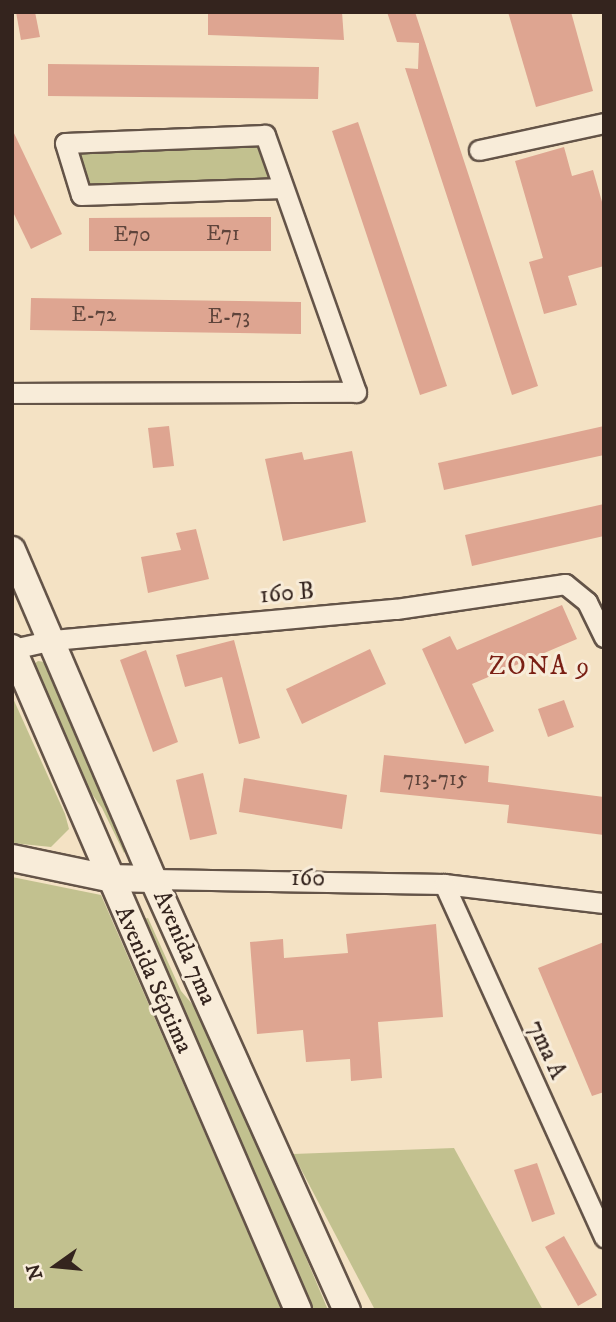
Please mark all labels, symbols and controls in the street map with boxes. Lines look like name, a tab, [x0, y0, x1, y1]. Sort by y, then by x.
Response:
house number: E71	[206, 221, 240, 247]
house number: E70	[113, 222, 151, 248]
house number: E-72	[72, 302, 116, 328]
house number: E-73	[208, 304, 250, 330]
street label: 160 B	[259, 577, 315, 611]
district label: ZONA 9	[489, 651, 591, 683]
house number: 713-715	[403, 766, 467, 792]
street label: 160	[291, 864, 325, 894]
street label: Avenida 7ma	[146, 886, 222, 1010]
street label: Avenida Séptima	[108, 902, 198, 1058]
street label: 7ma A	[520, 1016, 572, 1084]
north arrow	[21, 1231, 91, 1301]
text: N	[22, 1261, 48, 1282]

